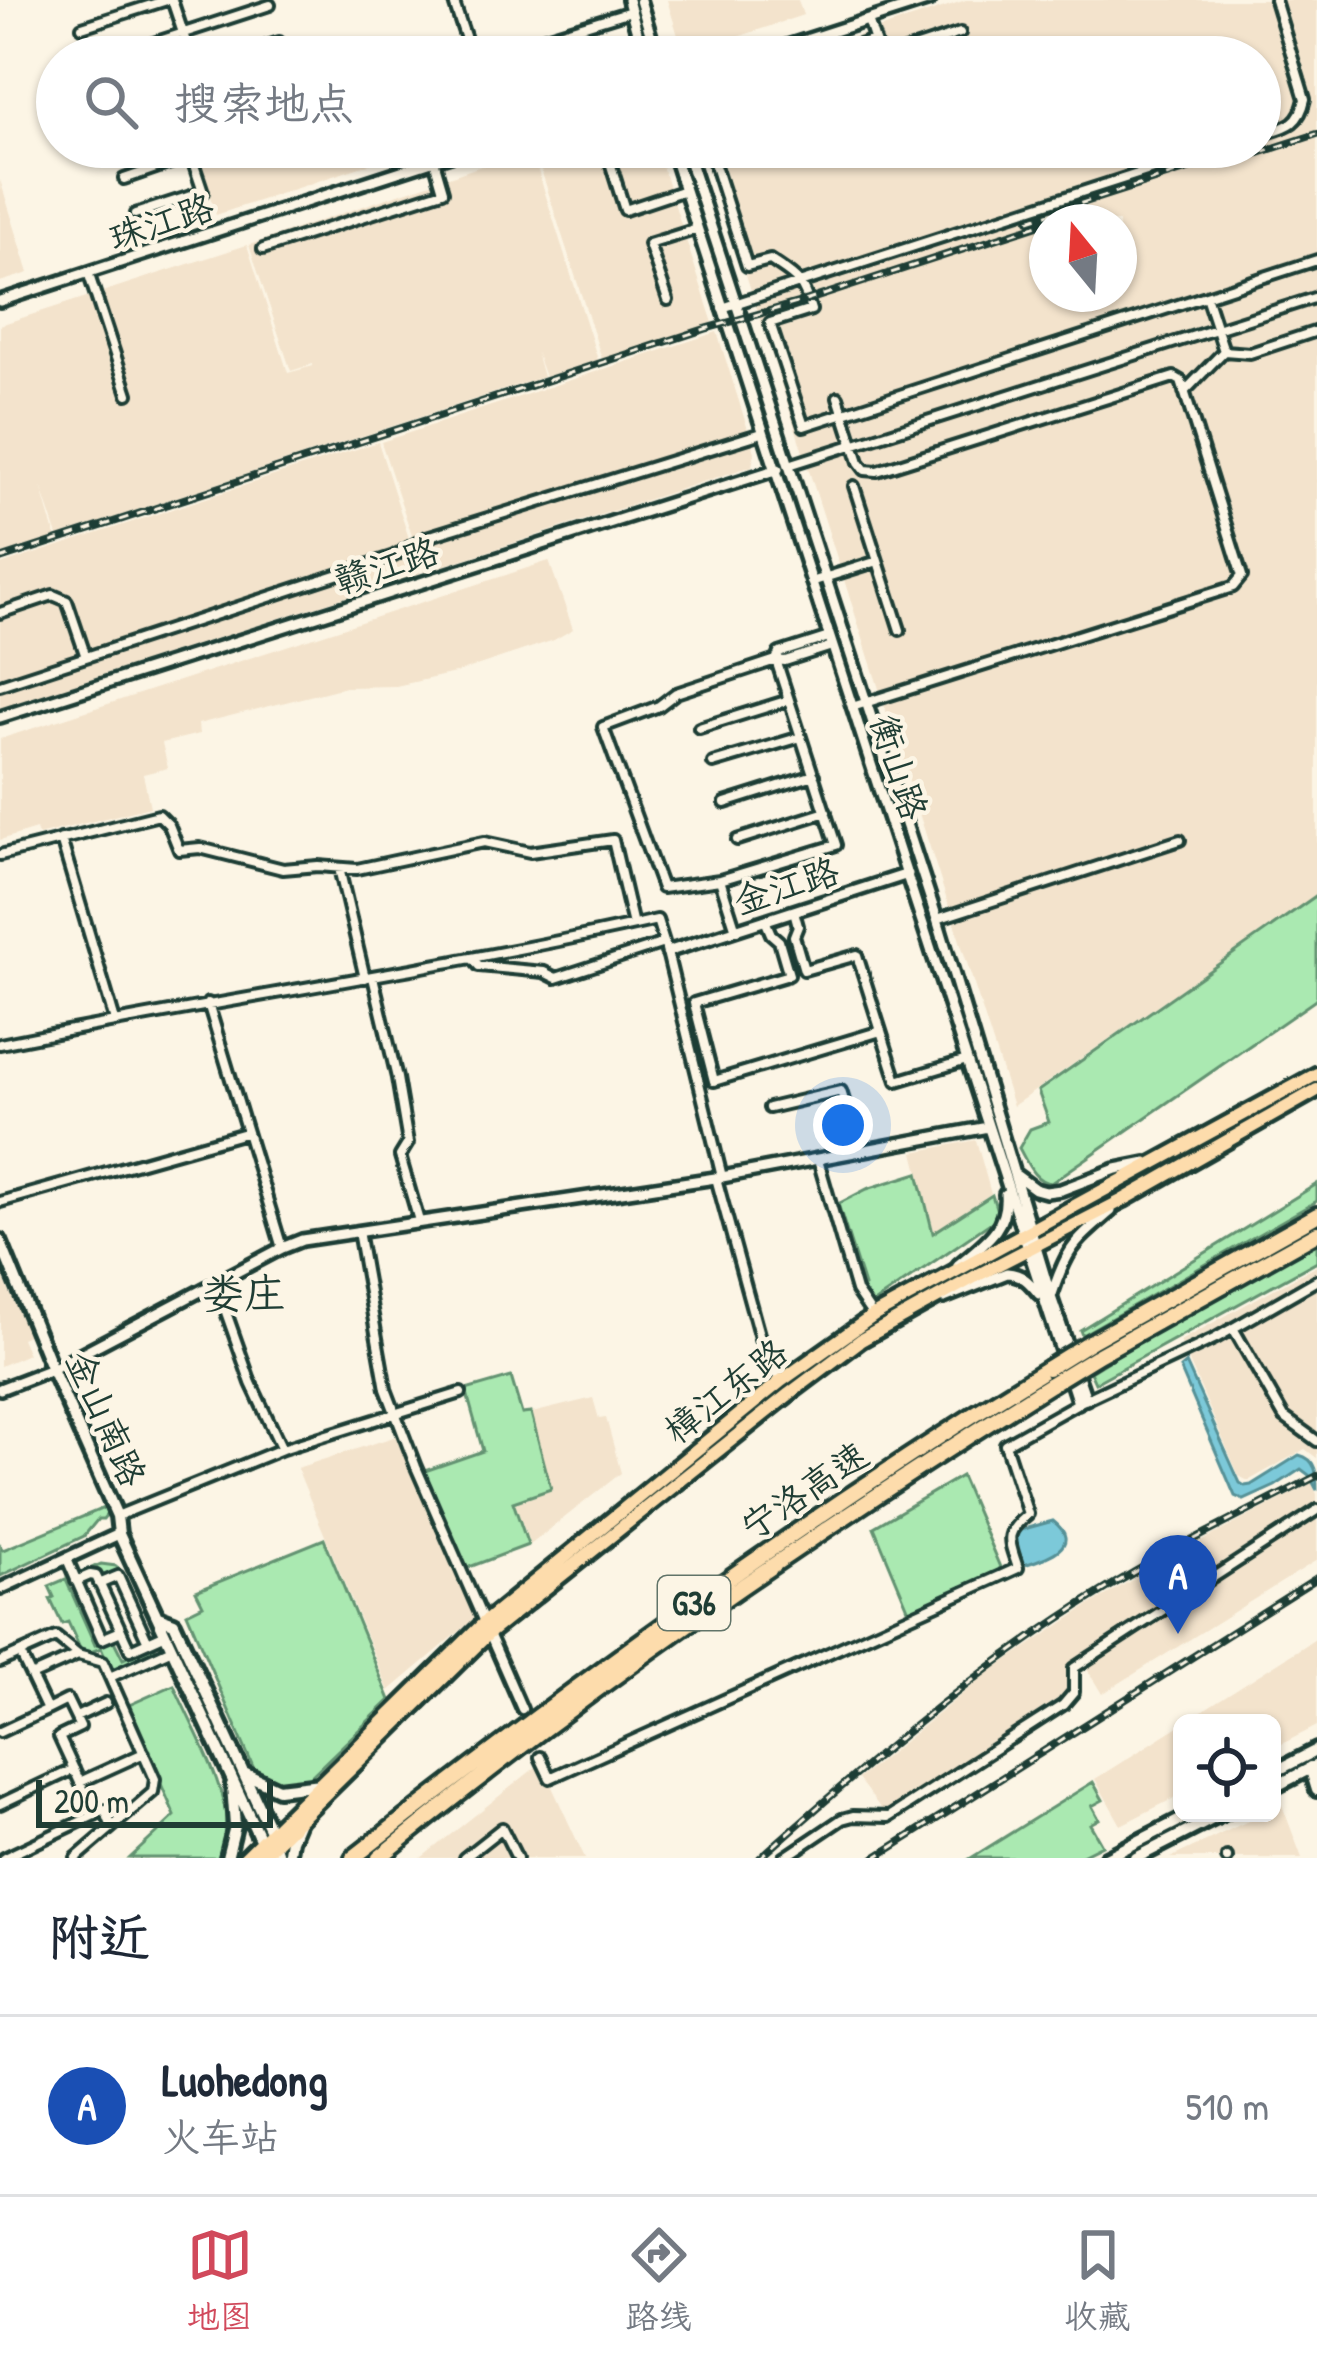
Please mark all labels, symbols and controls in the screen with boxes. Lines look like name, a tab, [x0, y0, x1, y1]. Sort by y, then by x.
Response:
search box	[36, 36, 1281, 168]
icon: search	[78, 69, 144, 135]
text: 搜索地点	[174, 72, 354, 133]
street label: 珠江路	[102, 181, 220, 261]
north arrow	[1029, 204, 1137, 312]
street label: 赣江路	[327, 525, 445, 605]
street label: 衡山路	[860, 708, 940, 826]
street label: 金江路	[727, 845, 845, 925]
your location	[813, 1095, 873, 1155]
district label: 娄庄	[202, 1264, 286, 1321]
street label: 樟江东路	[653, 1326, 797, 1454]
street label: 金山南路	[55, 1342, 159, 1494]
street label: 宁洛高速	[731, 1429, 877, 1551]
pin: A	[1139, 1535, 1217, 1634]
road number: G36	[658, 1576, 730, 1630]
map controls	[1173, 1714, 1281, 1822]
button: locate	[1173, 1714, 1281, 1822]
scale bar	[36, 1774, 273, 1827]
text: 200 m	[54, 1779, 129, 1823]
text: 附近	[48, 1902, 150, 1971]
text: Luohedong	[162, 2049, 328, 2110]
text: A	[77, 2079, 97, 2132]
text: 510 m	[1185, 2079, 1269, 2132]
text: 火车站	[162, 2110, 279, 2163]
tab: 地图	[187, 2222, 253, 2338]
tab: 路线	[626, 2222, 692, 2338]
tab: 收藏	[1065, 2222, 1131, 2338]

